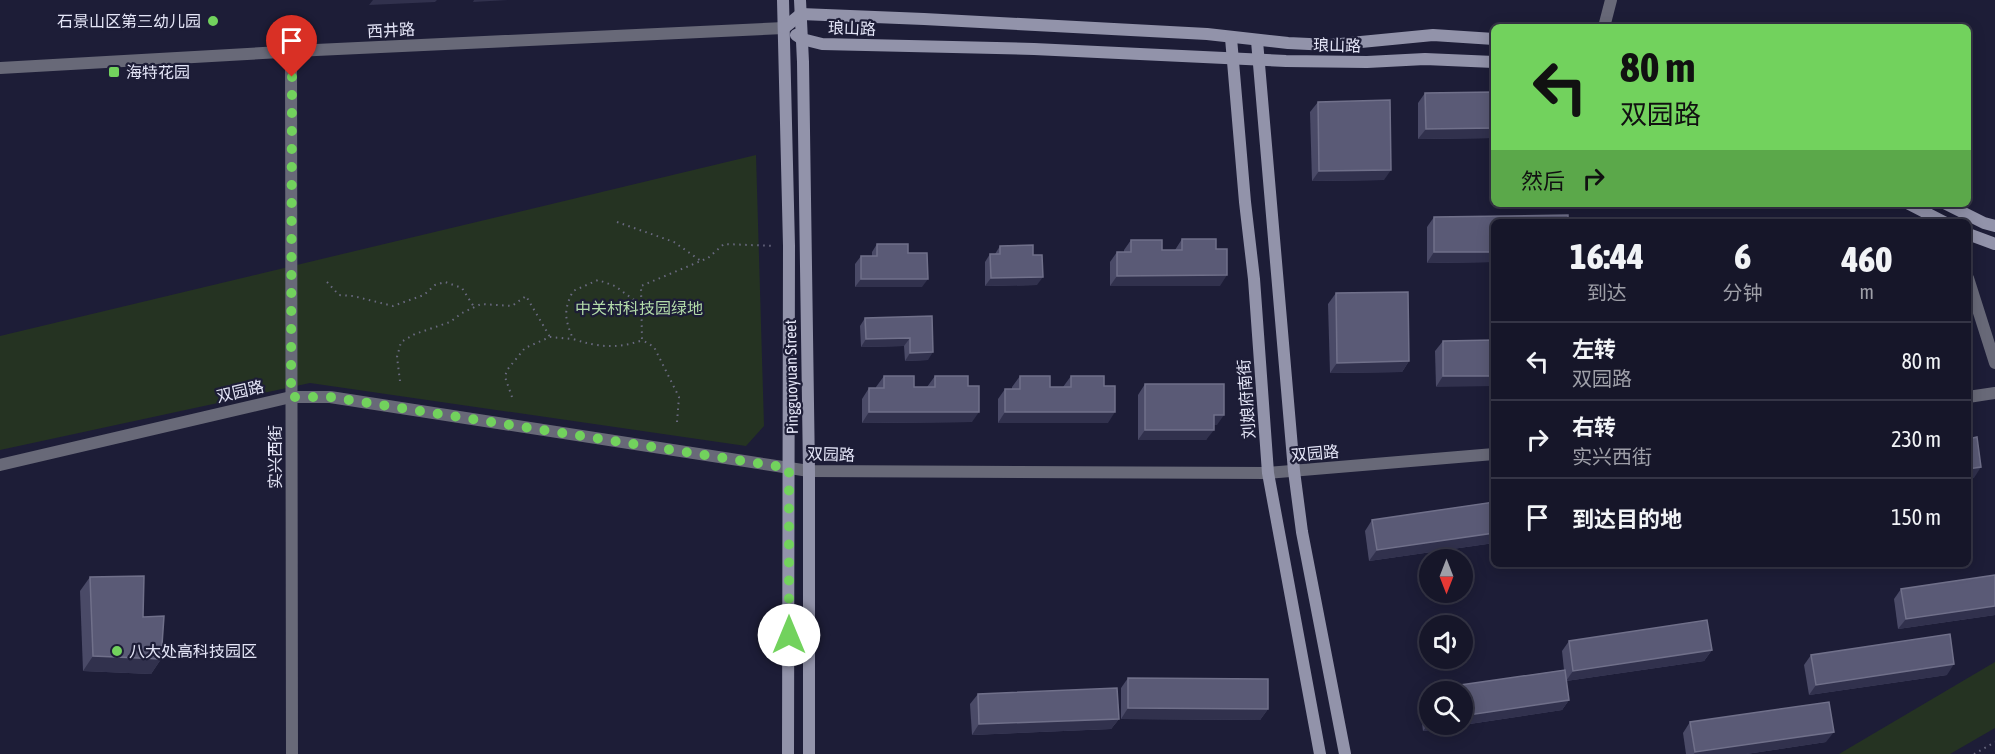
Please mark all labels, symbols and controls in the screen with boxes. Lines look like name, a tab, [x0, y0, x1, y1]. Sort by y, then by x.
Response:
place label: 石景山区第三幼儿园	[57, 12, 201, 30]
marker: 石景山区第三幼儿园	[206, 14, 220, 28]
pin	[266, 15, 317, 77]
street label: 琅山路	[828, 18, 876, 38]
street label: 西井路	[367, 20, 415, 40]
icon: arrive	[275, 24, 308, 57]
street label: 琅山路	[1313, 36, 1361, 54]
text: 80 m	[1620, 43, 1695, 91]
icon: left	[1521, 48, 1599, 126]
place label: 海特花园	[126, 63, 190, 81]
marker: 海特花园	[107, 65, 121, 79]
text: 双园路	[1620, 99, 1701, 130]
icon: right	[1577, 162, 1610, 195]
text: 然后	[1521, 168, 1565, 194]
text: 16:44	[1570, 235, 1644, 277]
text: 6	[1734, 235, 1751, 277]
text: 460	[1841, 238, 1892, 280]
text: m	[1860, 280, 1874, 303]
text: 到达	[1587, 281, 1627, 304]
text: 分钟	[1723, 281, 1763, 304]
park label: 中关村科技园绿地	[575, 299, 703, 317]
street label: Pingguoyuan Street	[781, 319, 802, 434]
text: 左转	[1572, 336, 1616, 362]
icon: left	[1521, 345, 1554, 378]
text: 80 m	[1901, 348, 1941, 374]
street label: 刘娘府南街	[1234, 358, 1258, 440]
text: 双园路	[1572, 367, 1632, 390]
street label: 双园路	[215, 377, 265, 405]
text: 右转	[1572, 414, 1616, 440]
icon: right	[1521, 423, 1554, 456]
street label: 实兴西街	[266, 425, 284, 489]
text: 230 m	[1891, 426, 1941, 452]
street label: 双园路	[1290, 442, 1340, 464]
street label: 双园路	[807, 444, 855, 464]
text: 实兴西街	[1572, 445, 1652, 468]
icon: arrive	[1521, 501, 1554, 534]
text: 150 m	[1891, 504, 1941, 530]
text: 到达目的地	[1572, 506, 1682, 532]
north arrow	[1419, 549, 1473, 603]
map controls	[1419, 549, 1473, 735]
position arrow	[757, 603, 821, 667]
button: sound	[1419, 615, 1473, 669]
place label: 八大处高科技园区	[129, 642, 257, 660]
marker: 八大处高科技园区	[110, 644, 124, 658]
button: search	[1419, 681, 1473, 735]

